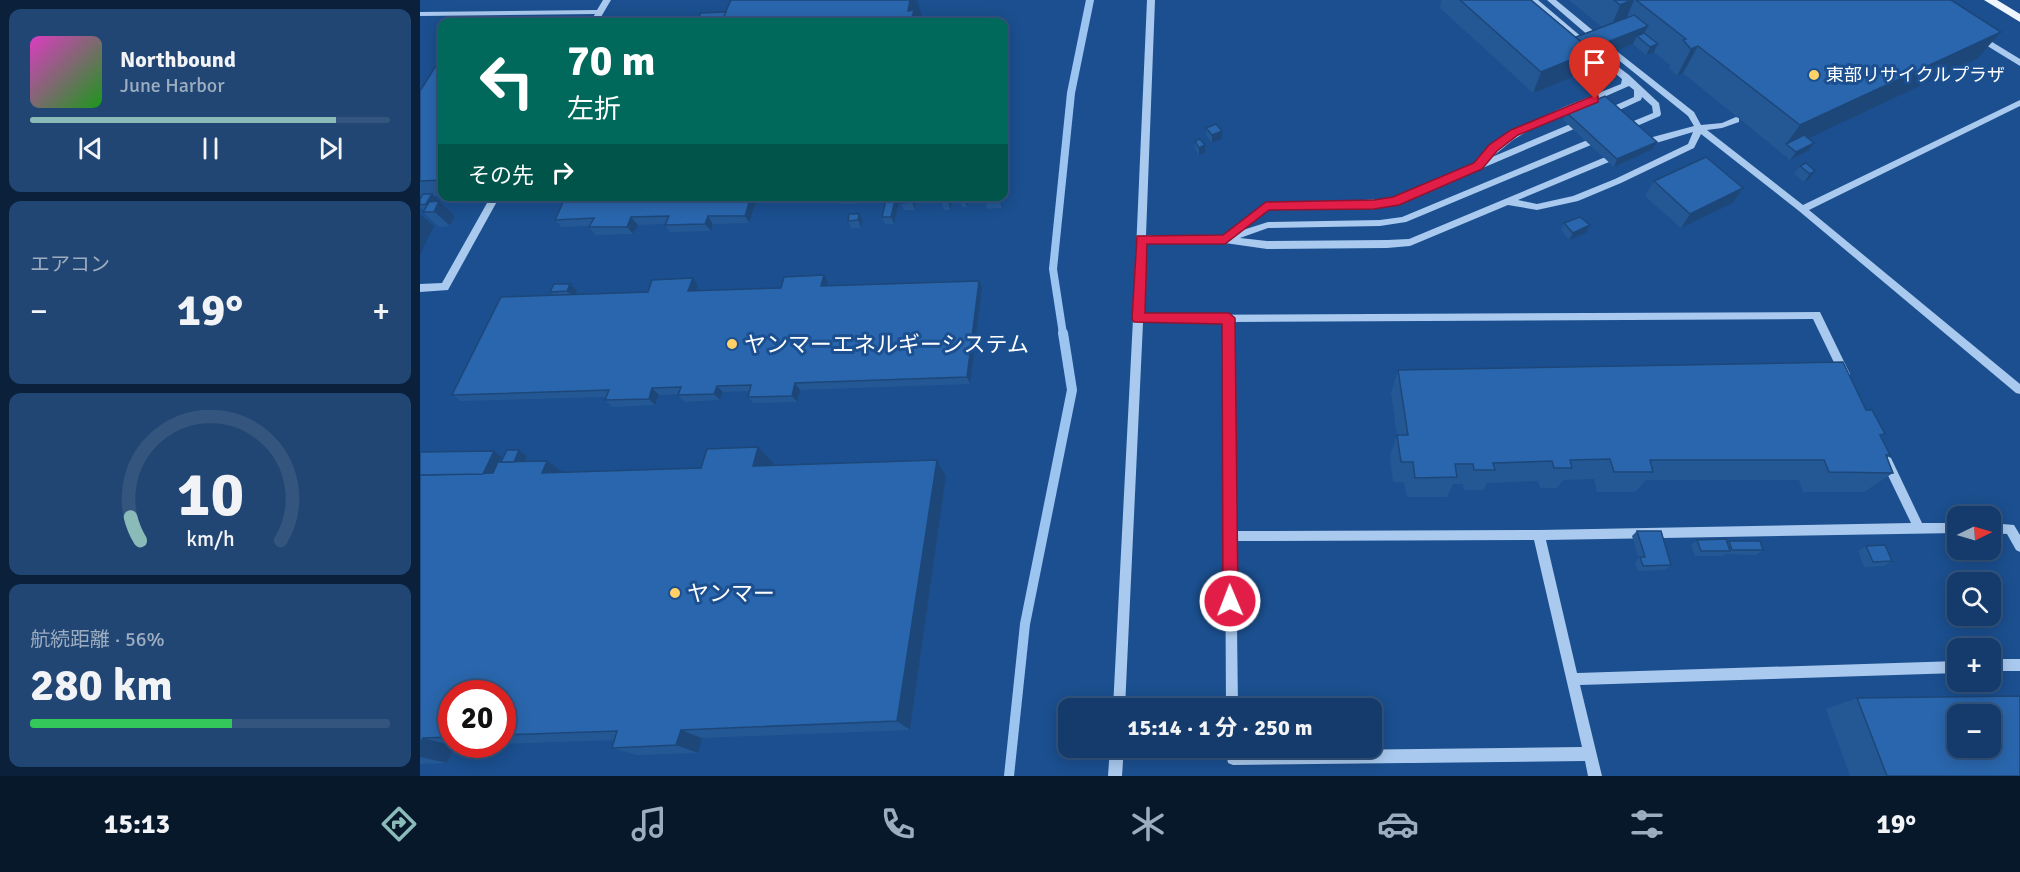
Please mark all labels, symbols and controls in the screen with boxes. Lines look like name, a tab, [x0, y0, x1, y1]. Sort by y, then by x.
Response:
text: 70 m	[567, 36, 656, 87]
pin	[1569, 37, 1620, 99]
icon: left	[468, 42, 546, 120]
text: Northbound	[120, 46, 236, 73]
icon: arrive	[1578, 46, 1611, 79]
place label: 東部リサイクルプラザ	[1826, 64, 2005, 86]
marker: 東部リサイクルプラザ	[1807, 68, 1821, 82]
text: June Harbor	[120, 73, 225, 98]
text: 左折	[567, 93, 621, 126]
icon: previous	[74, 132, 107, 165]
icon: pause	[194, 132, 227, 165]
icon: next	[314, 132, 347, 165]
icon: right	[546, 156, 579, 189]
text: その先	[468, 162, 534, 189]
text: エアコン	[30, 252, 110, 277]
text: 19°	[177, 283, 243, 338]
text: −	[30, 291, 48, 332]
text: +	[372, 291, 390, 332]
place label: ヤンマーエネルギーシステム	[744, 331, 1029, 358]
marker: ヤンマーエネルギーシステム	[725, 337, 739, 351]
text: 10	[176, 456, 244, 533]
north arrow	[1947, 506, 2001, 560]
map controls	[1947, 506, 2001, 758]
text: km/h	[186, 526, 234, 552]
position arrow	[1198, 569, 1262, 633]
button: search	[1947, 572, 2001, 626]
place label: ヤンマー	[687, 580, 775, 607]
marker: ヤンマー	[668, 586, 682, 600]
text: 航続距離 · 56%	[30, 627, 165, 652]
button: +	[1947, 638, 2001, 692]
text: 280 km	[30, 658, 173, 713]
speed limit sign: 20	[438, 680, 516, 758]
button: −	[1947, 704, 2001, 758]
text: 15:14 · 1 分 · 250 m	[1128, 714, 1312, 741]
icon: directions	[378, 803, 420, 845]
icon: music	[628, 803, 670, 845]
icon: phone	[877, 803, 919, 845]
icon: climate	[1127, 803, 1169, 845]
icon: car	[1377, 803, 1419, 845]
icon: filters	[1626, 803, 1668, 845]
text: 15:13	[104, 808, 170, 841]
text: 19°	[1876, 808, 1916, 841]

